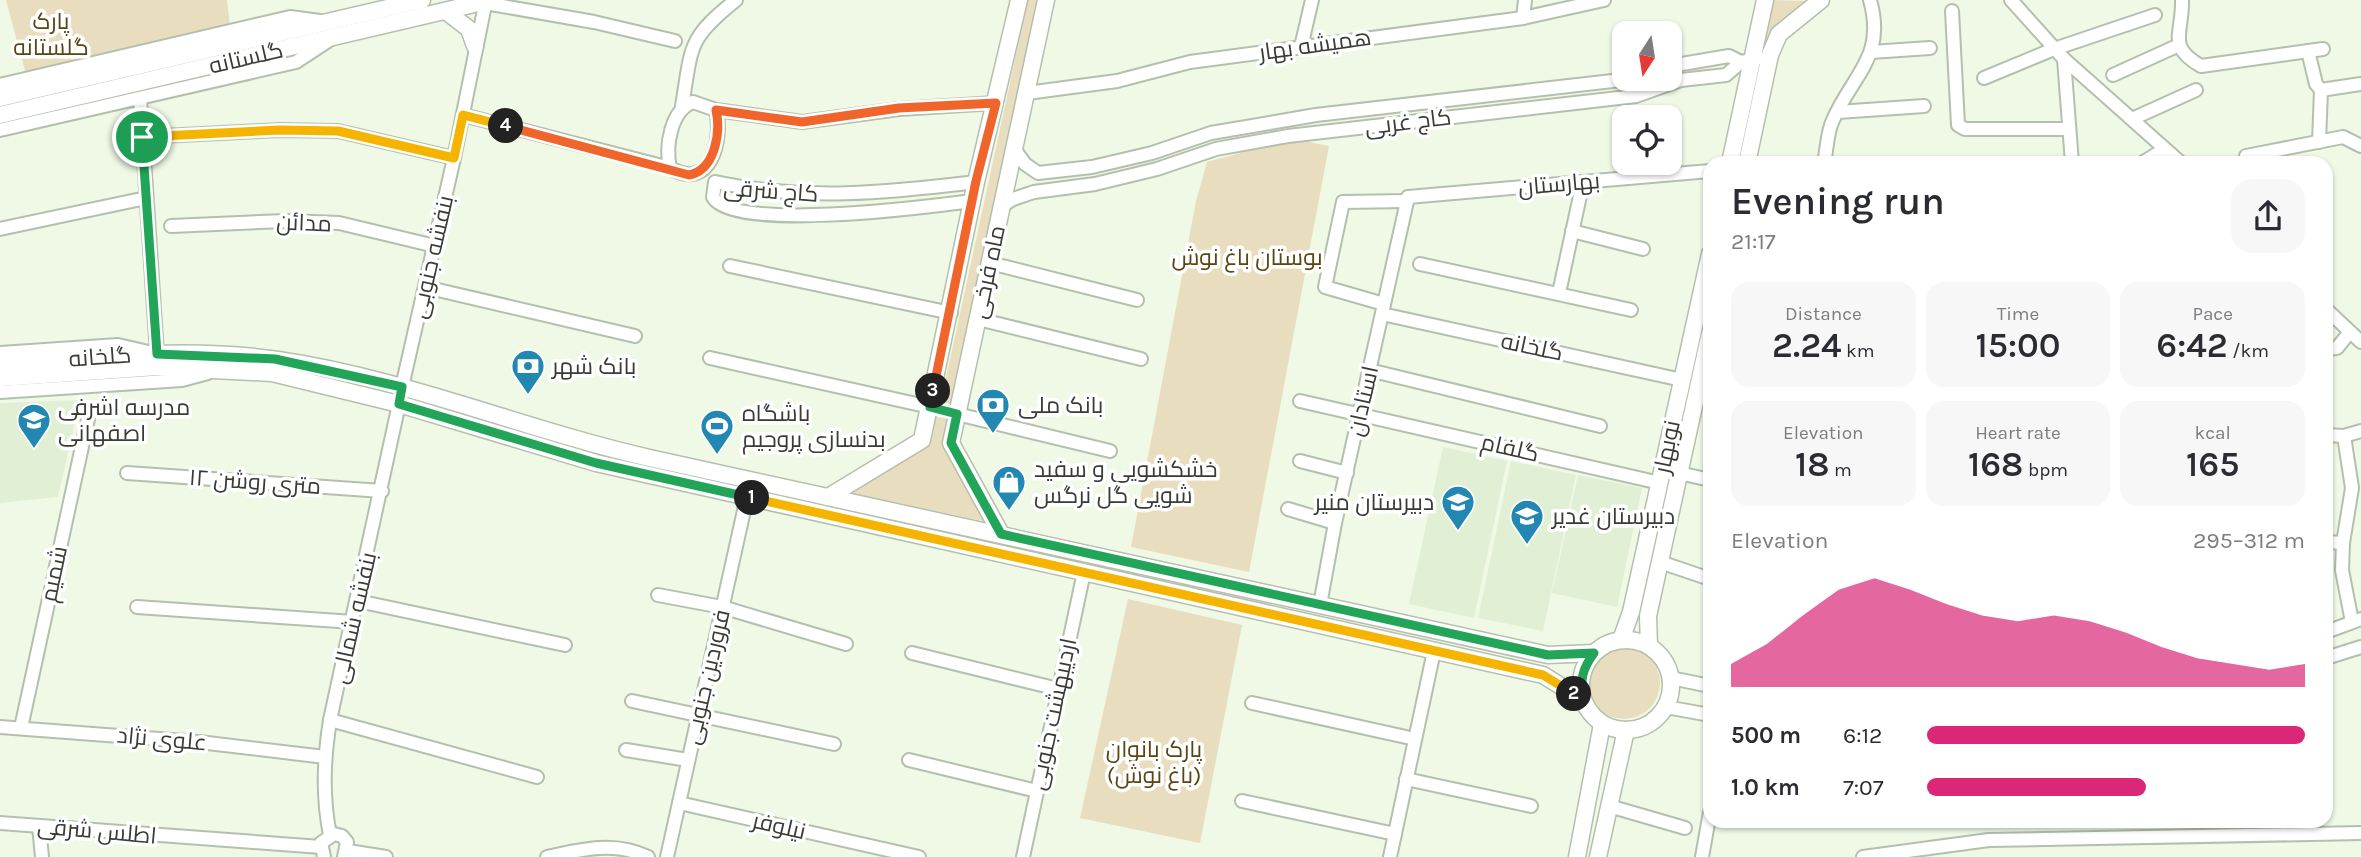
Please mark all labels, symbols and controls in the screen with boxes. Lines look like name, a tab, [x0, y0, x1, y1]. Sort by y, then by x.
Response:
park label: پارک گلستانه	[13, 8, 89, 61]
north arrow	[1612, 21, 1682, 91]
map controls	[1612, 21, 1682, 175]
street label: همیشه بهار	[1255, 24, 1373, 67]
street label: گلستانه	[206, 36, 286, 80]
street label: کاج غربی	[1363, 103, 1453, 143]
button: locate	[1612, 105, 1682, 175]
pin	[112, 107, 172, 167]
pin: 4	[489, 108, 524, 144]
text: 4	[500, 114, 511, 136]
icon: arrive	[123, 118, 161, 156]
street label: بهارستان	[1517, 167, 1601, 201]
street label: کاج شرقی	[722, 174, 819, 210]
text: Evening run	[1731, 179, 1945, 224]
button: share	[2231, 179, 2305, 253]
street label: بنفشه جنوبی	[405, 193, 459, 321]
street label: مدائن	[276, 209, 332, 237]
street label: ماه فرخی	[965, 223, 1011, 321]
text: 21:17	[1731, 228, 1776, 255]
park label: بوستان باغ نوش	[1171, 244, 1323, 273]
text: Distance	[1785, 303, 1862, 325]
text: Time	[1997, 303, 2039, 325]
text: Pace	[2192, 303, 2233, 325]
text: 2.24	[1772, 325, 1842, 366]
text: 15:00	[1975, 325, 2061, 366]
text: 6:42	[2156, 325, 2228, 366]
street label: گلخانه	[1499, 327, 1565, 367]
text: km	[1842, 340, 1875, 362]
text: /km	[2228, 340, 2269, 362]
street label: گلخانه	[68, 341, 132, 373]
bank icon: بانک شهر	[509, 347, 547, 396]
place label: بانک شهر	[550, 353, 636, 380]
street label: استادان	[1342, 363, 1384, 439]
pin: 3	[916, 374, 950, 408]
text: 3	[927, 379, 938, 401]
bank icon: بانک ملی	[974, 386, 1012, 435]
place label: بانک ملی	[1018, 392, 1103, 419]
place label: مدرسه اشرفی اصفهانی	[58, 394, 190, 447]
place label: باشگاه بدنسازی پروجیم	[742, 400, 886, 455]
school or university icon: مدرسه اشرفی اصفهانی	[15, 401, 53, 450]
sports icon: باشگاه بدنسازی پروجیم	[698, 407, 736, 456]
street label: نوبهار	[1648, 418, 1686, 478]
text: Elevation	[1783, 422, 1864, 444]
text: Heart rate	[1975, 422, 2061, 444]
text: kcal	[2195, 422, 2231, 444]
street label: گلفام	[1478, 428, 1542, 470]
text: 18	[1795, 444, 1829, 485]
text: 168	[1968, 444, 2023, 485]
text: 165	[2186, 444, 2239, 485]
place label: خشکشویی و سفید شویی گل نرگس	[1034, 456, 1217, 509]
text: m	[1829, 459, 1852, 481]
text: bpm	[2023, 459, 2068, 481]
shop icon: خشکشویی و سفید شویی گل نرگس	[990, 463, 1028, 512]
street label: ۱۲ متری روشن	[188, 464, 322, 500]
pin: 1	[734, 480, 770, 516]
school or university icon: دبیرستان منیر	[1439, 483, 1477, 532]
text: 1	[748, 486, 755, 508]
place label: دبیرستان منیر	[1313, 489, 1434, 516]
school or university icon: دبیرستان غدیر	[1508, 497, 1546, 546]
place label: دبیرستان غدیر	[1550, 503, 1675, 530]
text: Elevation	[1731, 527, 1828, 554]
text: 295–312 m	[2193, 527, 2305, 554]
street label: شمیم	[35, 544, 75, 605]
street label: بنفشه شمالی	[326, 550, 382, 686]
street label: فروردین جنوبی	[678, 607, 736, 747]
street label: اردیبهشت جنوبی	[1024, 636, 1082, 792]
pin: 2	[1556, 676, 1592, 712]
text: 2	[1568, 682, 1579, 704]
street label: علوی نژاد	[116, 722, 208, 756]
text: 500 m	[1731, 722, 1801, 749]
text: 6:12	[1843, 722, 1882, 749]
park label: پارک بانوان (باغ نوش)	[1106, 736, 1202, 791]
text: 1.0 km	[1731, 774, 1800, 801]
text: 7:07	[1843, 774, 1884, 801]
street label: نیلوفر	[748, 806, 808, 845]
street label: اطلس شرقی	[36, 812, 158, 850]

